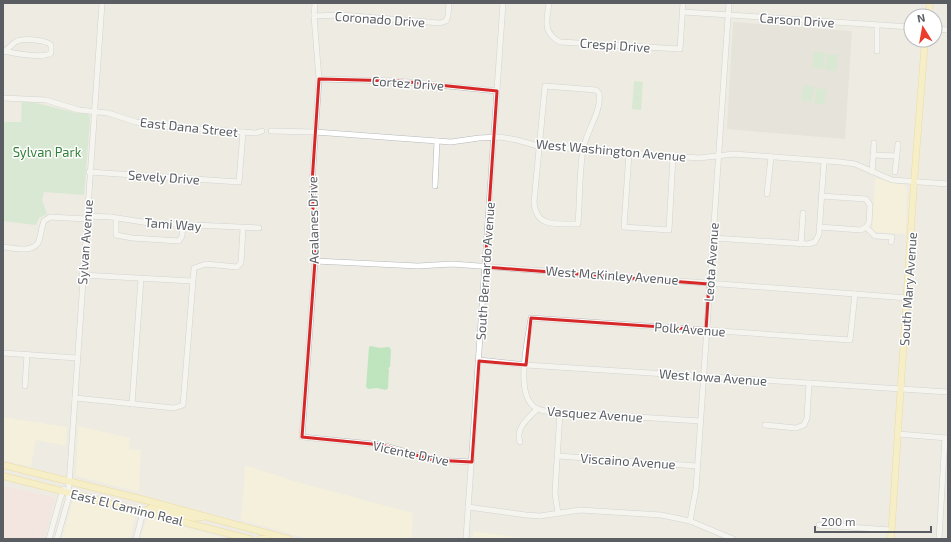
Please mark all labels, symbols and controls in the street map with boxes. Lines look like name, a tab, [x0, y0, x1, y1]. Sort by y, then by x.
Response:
street label: Coronado Drive	[334, 8, 426, 30]
north arrow	[903, 8, 943, 48]
street label: Carson Drive	[759, 9, 835, 31]
text: N	[916, 11, 926, 25]
street label: Crespi Drive	[579, 35, 651, 55]
street label: Cortez Drive	[371, 72, 445, 94]
street label: East Dana Street	[139, 114, 239, 140]
street label: West Washington Avenue	[535, 135, 687, 165]
park label: Sylvan Park	[13, 144, 82, 160]
street label: Sevely Drive	[128, 167, 200, 187]
street label: Acalanes Drive	[304, 176, 322, 264]
street label: Sylvan Avenue	[74, 199, 96, 285]
street label: South Bernardo Avenue	[472, 201, 498, 341]
street label: Tami Way	[144, 214, 202, 234]
street label: Leota Avenue	[700, 222, 722, 302]
street label: South Mary Avenue	[896, 232, 920, 346]
street label: West McKinley Avenue	[545, 262, 679, 288]
street label: Polk Avenue	[654, 319, 726, 339]
street label: West Iowa Avenue	[658, 365, 768, 389]
street label: Vasquez Avenue	[547, 403, 643, 425]
street label: Vicente Drive	[371, 437, 451, 469]
street label: Viscaino Avenue	[580, 450, 676, 472]
street label: East El Camino Real	[69, 485, 185, 529]
scale bar	[815, 508, 931, 534]
text: 200 m	[821, 514, 855, 528]

